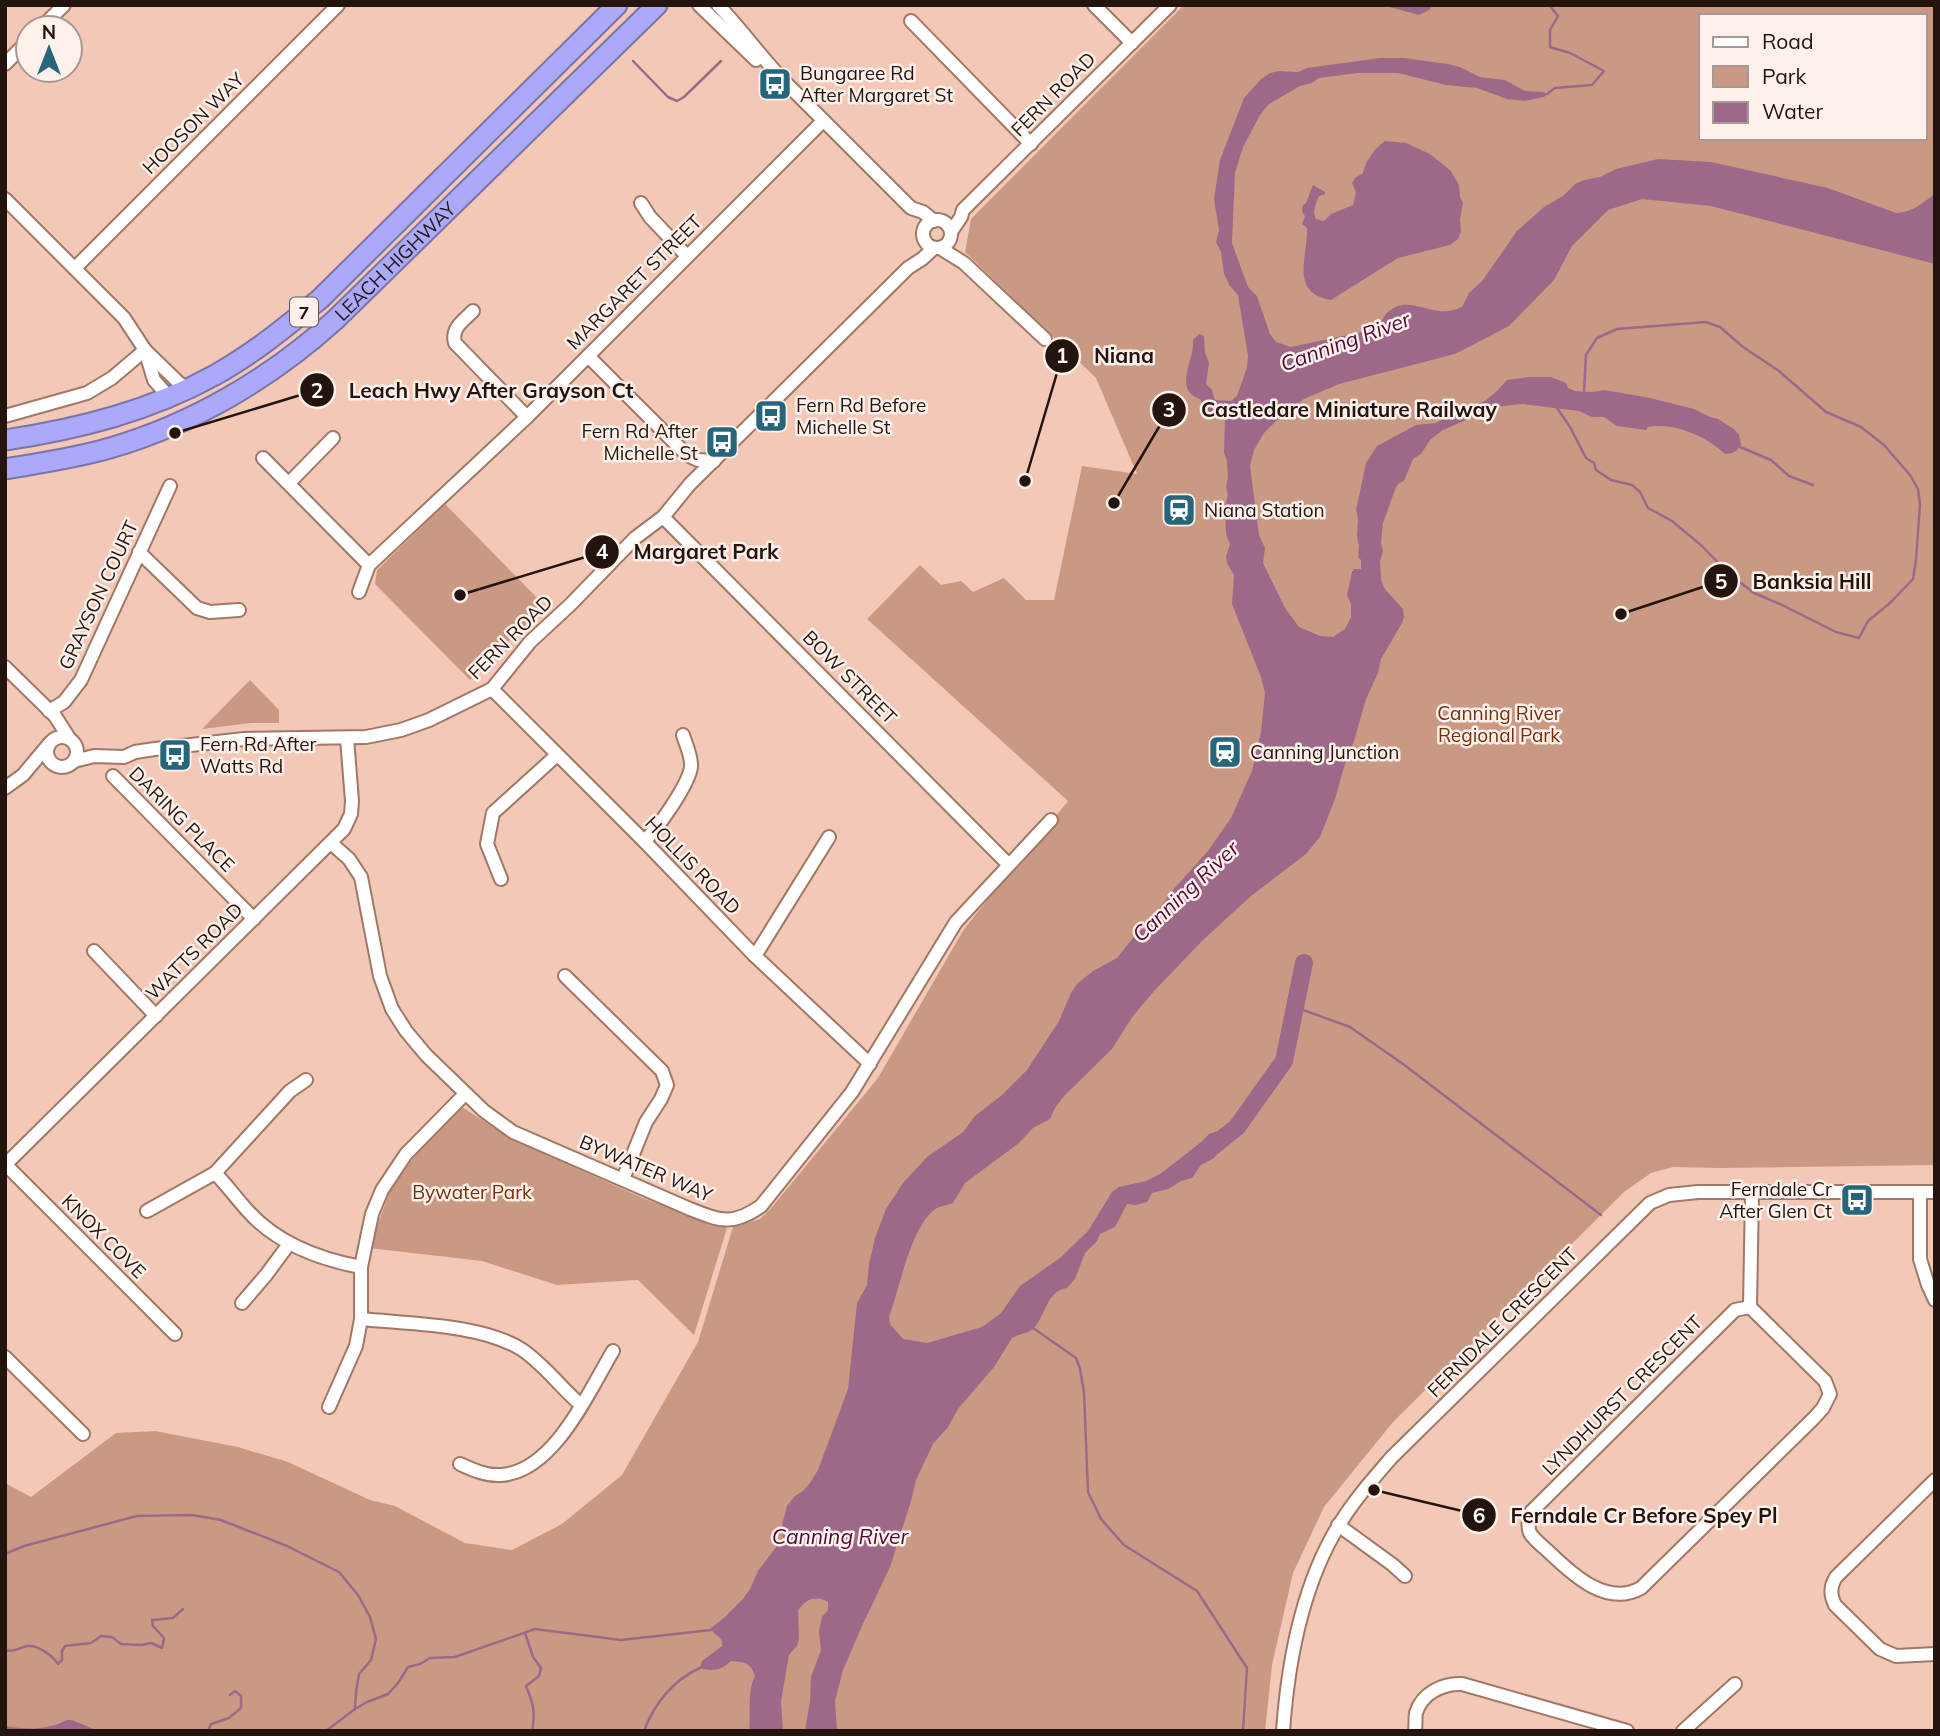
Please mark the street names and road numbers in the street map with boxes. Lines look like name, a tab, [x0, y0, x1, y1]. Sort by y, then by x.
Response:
street label: FERN ROAD	[1006, 47, 1100, 141]
street label: HOOSON WAY	[137, 67, 249, 179]
street label: LEACH HIGHWAY	[329, 197, 461, 326]
street label: MARGARET STREET	[561, 209, 707, 355]
road number: 7	[290, 298, 318, 326]
street label: GRAYSON COURT	[53, 516, 143, 673]
street label: FERN ROAD	[463, 590, 557, 684]
street label: BOW STREET	[798, 625, 902, 729]
street label: DARING PLACE	[124, 761, 240, 877]
street label: HOLLIS ROAD	[640, 811, 746, 919]
street label: WATTS ROAD	[140, 897, 248, 1005]
street label: BYWATER WAY	[576, 1129, 716, 1207]
street label: KNOX COVE	[57, 1189, 151, 1283]
street label: FERNDALE CRESCENT	[1422, 1242, 1582, 1402]
street label: LYNDHURST CRESCENT	[1537, 1310, 1707, 1480]

